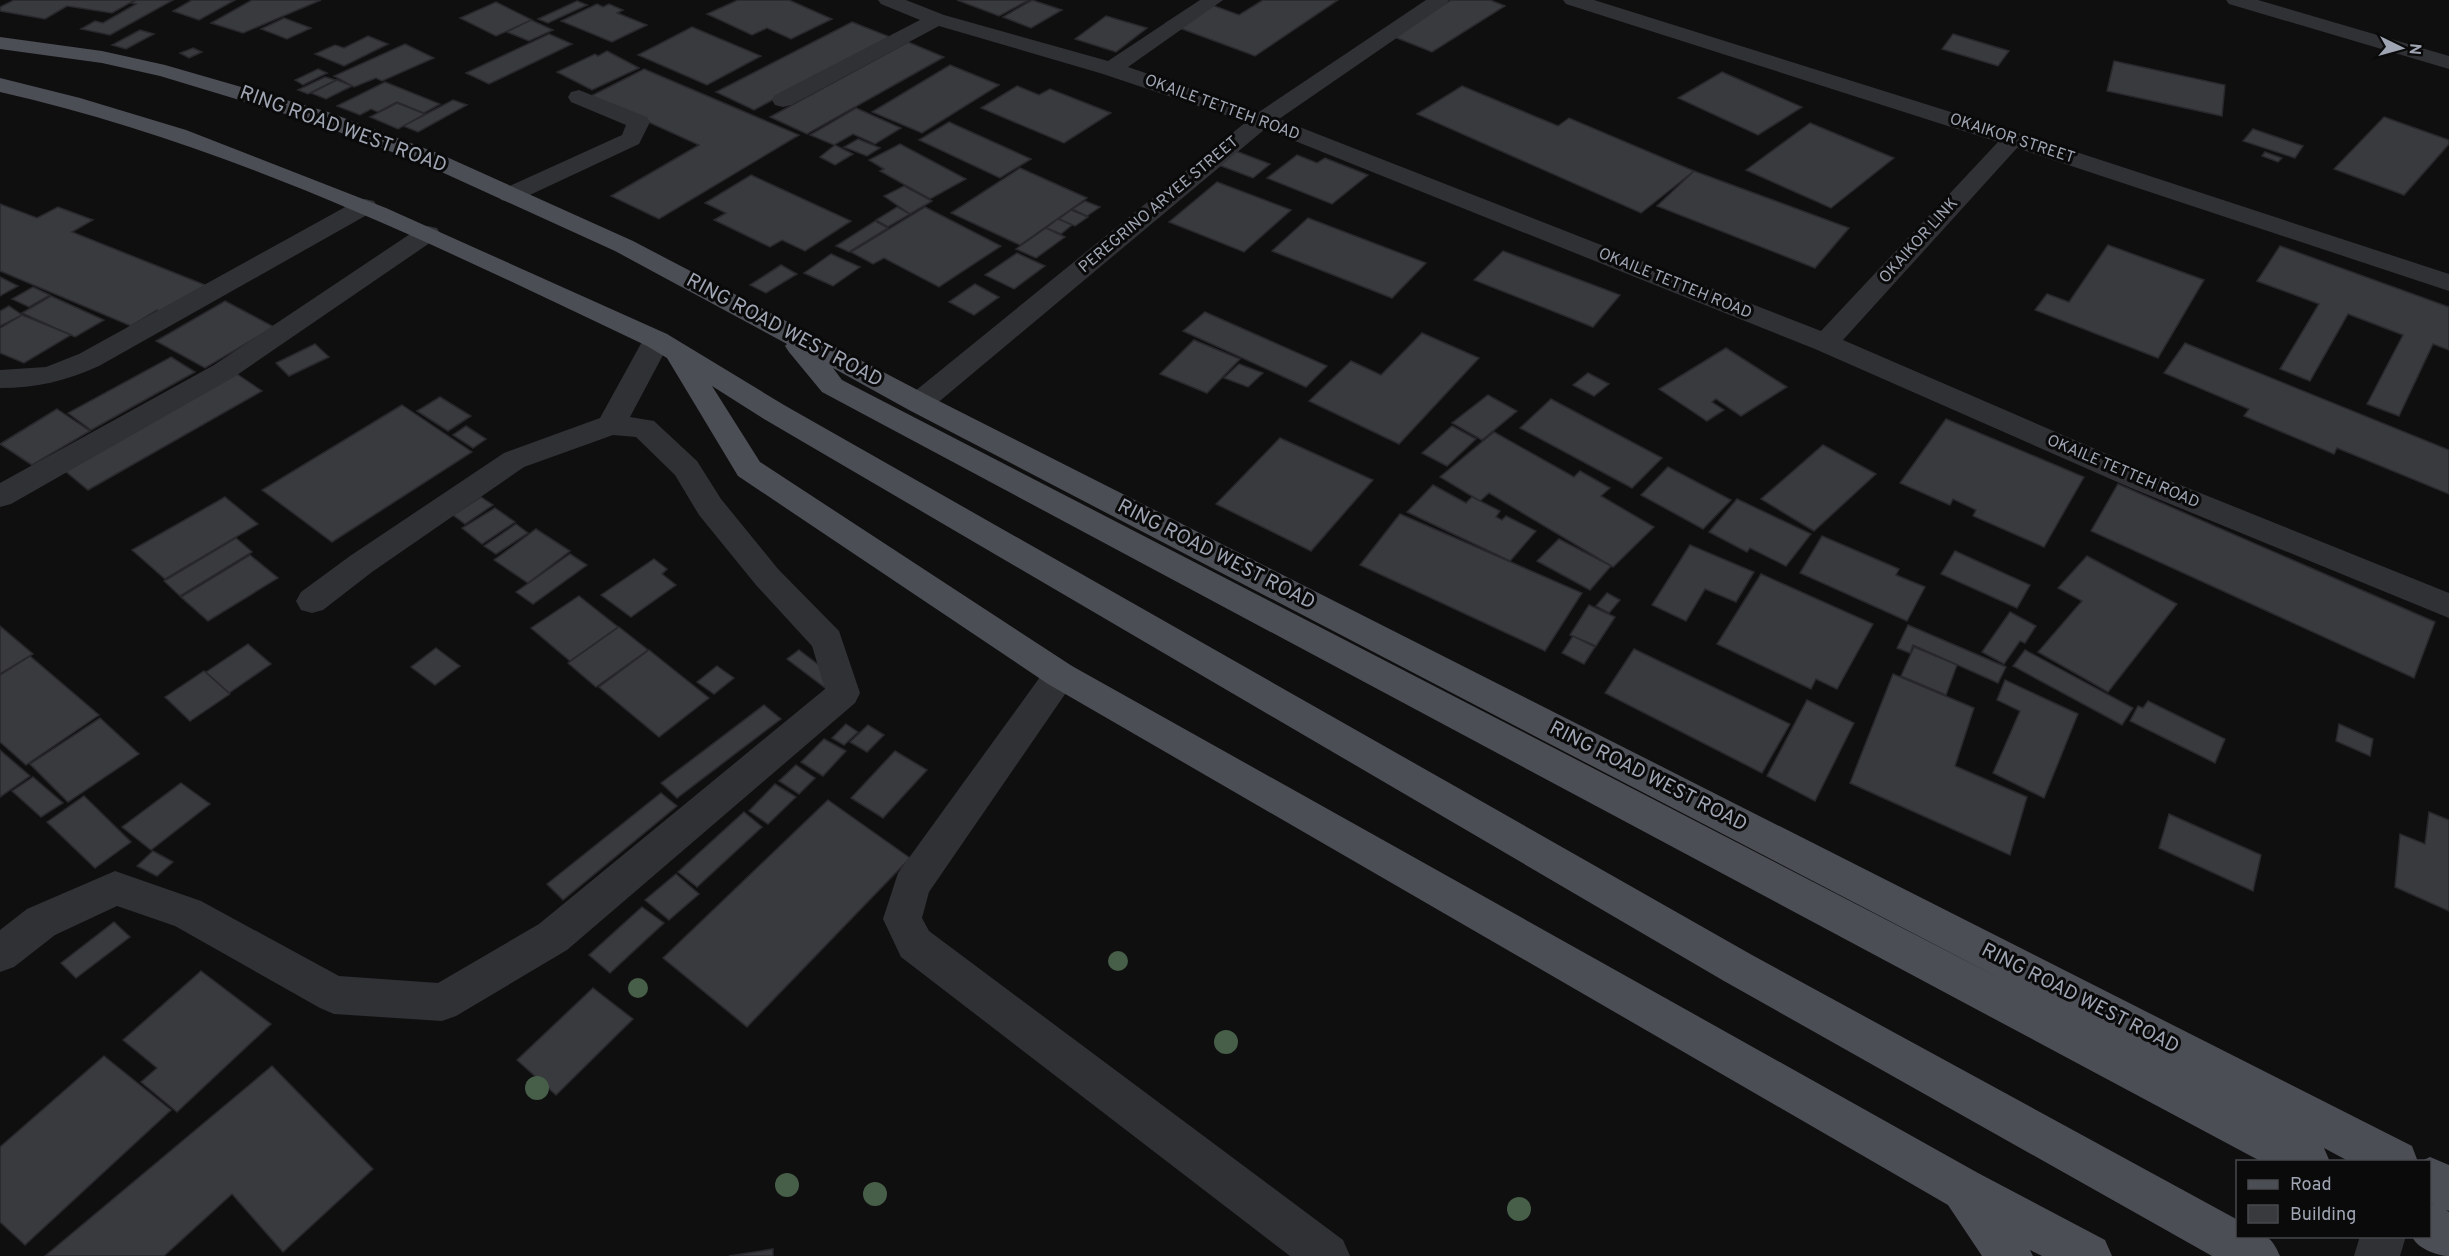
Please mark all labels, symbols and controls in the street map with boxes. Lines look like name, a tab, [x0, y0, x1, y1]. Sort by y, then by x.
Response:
north arrow	[2371, 18, 2431, 78]
text: N	[2403, 43, 2424, 56]
street label: OKAILE TETTEH ROAD	[1142, 71, 1302, 145]
street label: RING ROAD WEST ROAD	[236, 80, 450, 180]
street label: OKAIKOR STREET	[1947, 109, 2077, 169]
street label: PEREGRINO ARYEE STREET	[1075, 132, 1243, 278]
street label: OKAIKOR LINK	[1875, 194, 1963, 288]
street label: OKAILE TETTEH ROAD	[1595, 244, 1755, 324]
street label: RING ROAD WEST ROAD	[681, 268, 887, 394]
street label: OKAILE TETTEH ROAD	[2044, 431, 2202, 513]
street label: RING ROAD WEST ROAD	[1113, 494, 1319, 616]
street label: RING ROAD WEST ROAD	[1545, 716, 1751, 838]
street label: RING ROAD WEST ROAD	[1977, 938, 2183, 1060]
legend	[2236, 1160, 2431, 1238]
text: Road	[2290, 1174, 2332, 1197]
text: Building	[2290, 1204, 2356, 1227]

